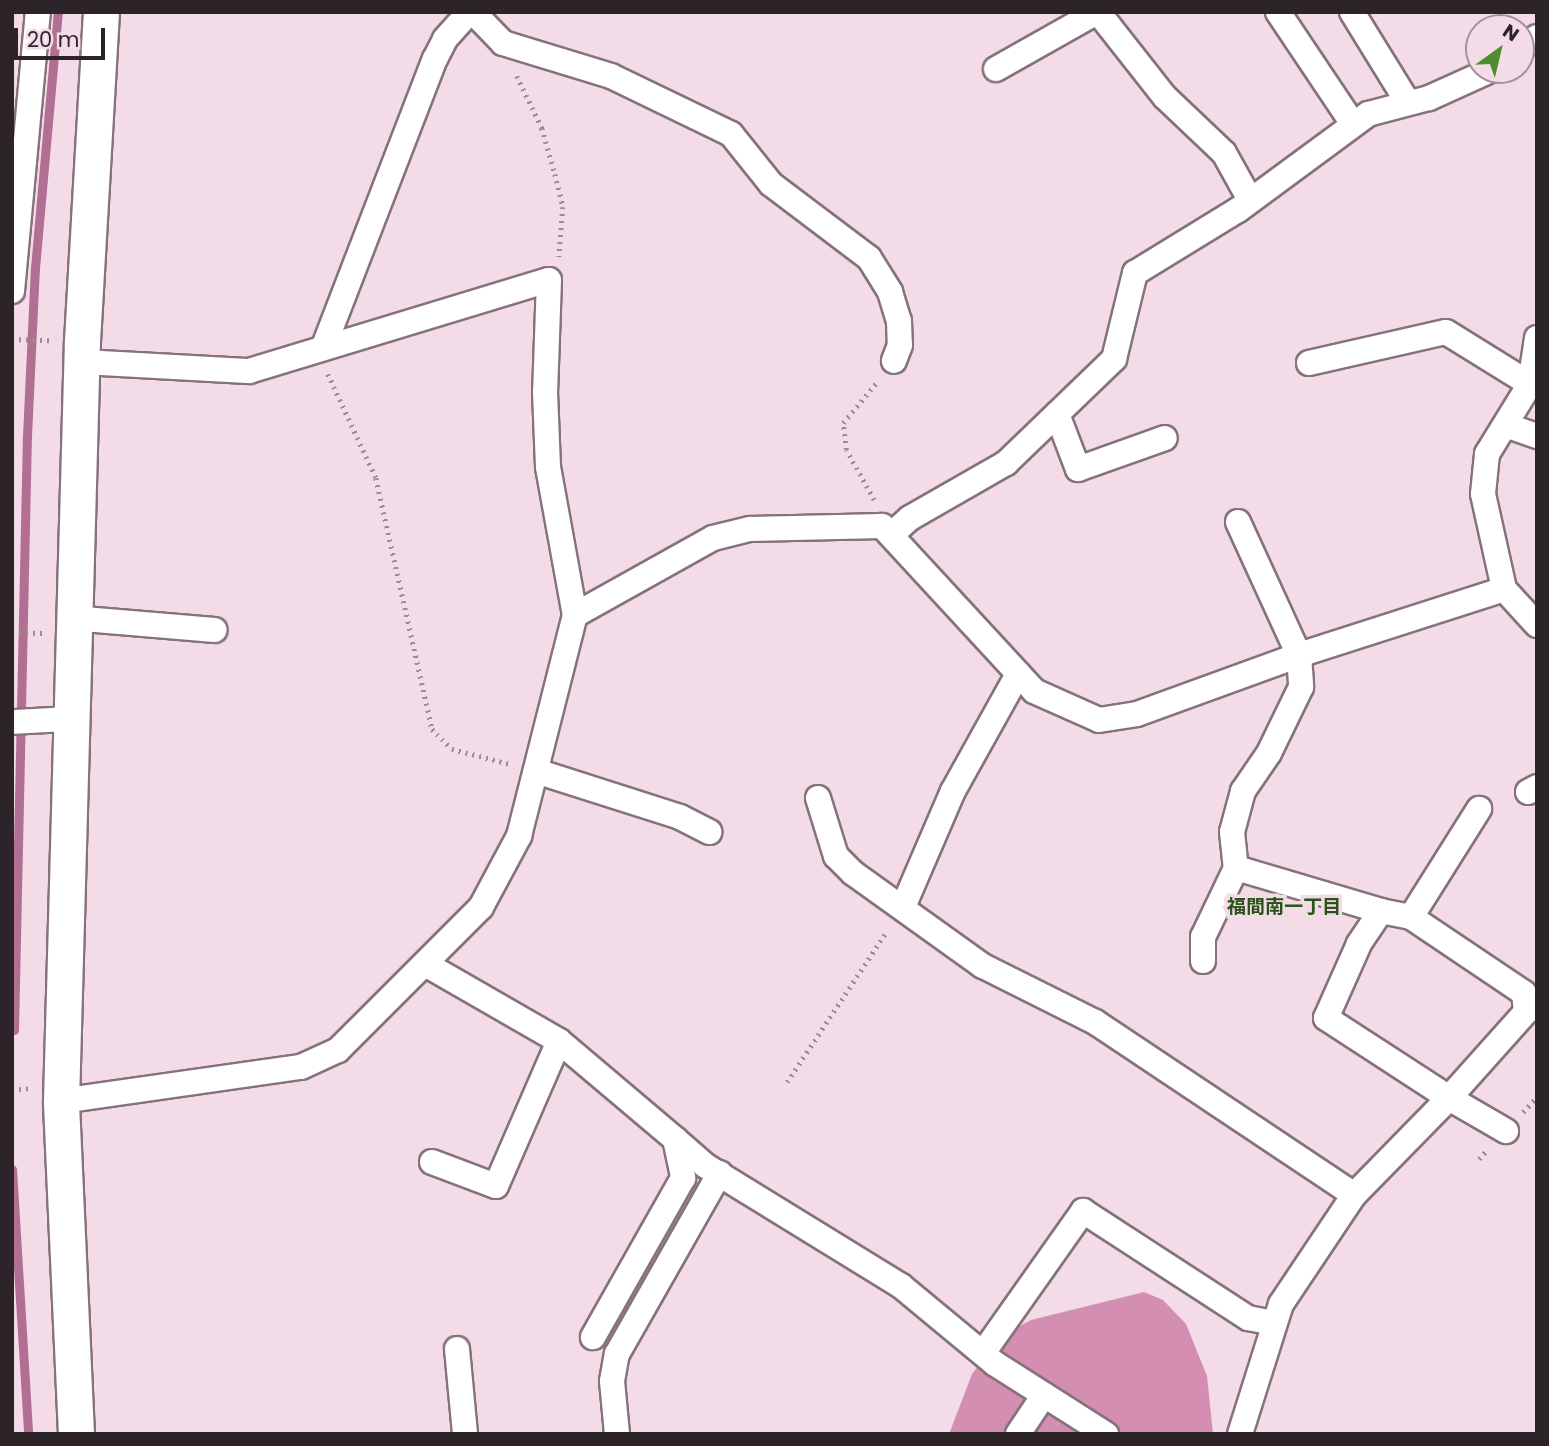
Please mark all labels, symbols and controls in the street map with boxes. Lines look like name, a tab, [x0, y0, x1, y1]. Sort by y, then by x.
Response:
scale bar	[18, 14, 108, 58]
north arrow	[1465, 14, 1535, 84]
text: N	[1497, 18, 1524, 48]
text: 20 m	[27, 25, 80, 54]
district label: 福間南一丁目	[1227, 896, 1341, 918]

